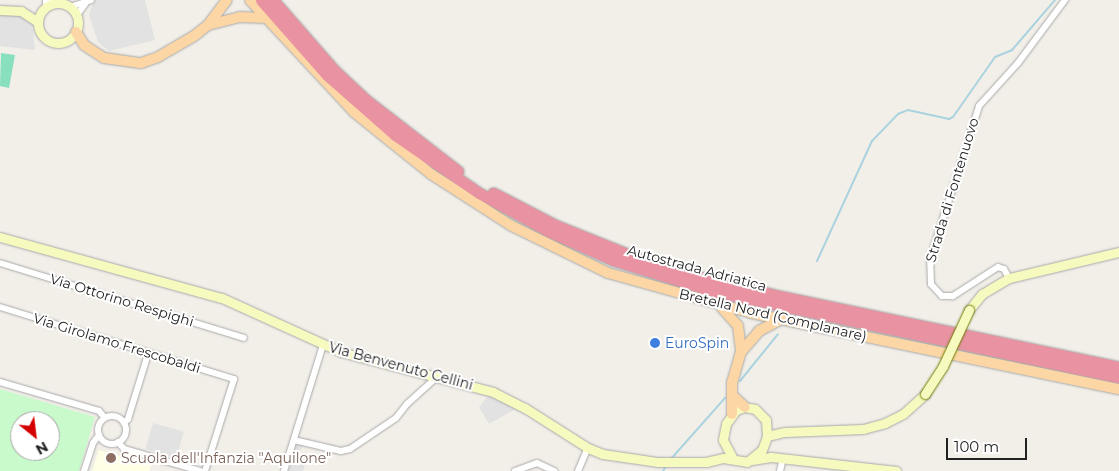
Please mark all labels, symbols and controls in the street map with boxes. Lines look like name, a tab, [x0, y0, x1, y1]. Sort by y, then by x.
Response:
street label: Strada di Fontenuovo	[922, 116, 982, 264]
street label: Autostrada Adriatica	[626, 241, 768, 295]
street label: Via Ottorino Respighi	[48, 270, 196, 330]
street label: Bretella Nord (Complanare)	[678, 285, 868, 345]
street label: Via Girolamo Frescobaldi	[31, 310, 203, 376]
place label: EuroSpin	[665, 335, 729, 351]
marker: EuroSpin	[649, 337, 661, 349]
street label: Via Benvenuto Cellini	[327, 339, 475, 393]
north arrow	[10, 411, 60, 461]
scale bar	[949, 428, 1030, 460]
text: 100 m	[954, 437, 999, 456]
text: N	[32, 438, 51, 459]
place label: Scuola dell'Infanzia "Aquilone"	[121, 450, 331, 466]
marker: Scuola dell'Infanzia "Aquilone"	[105, 452, 117, 464]

